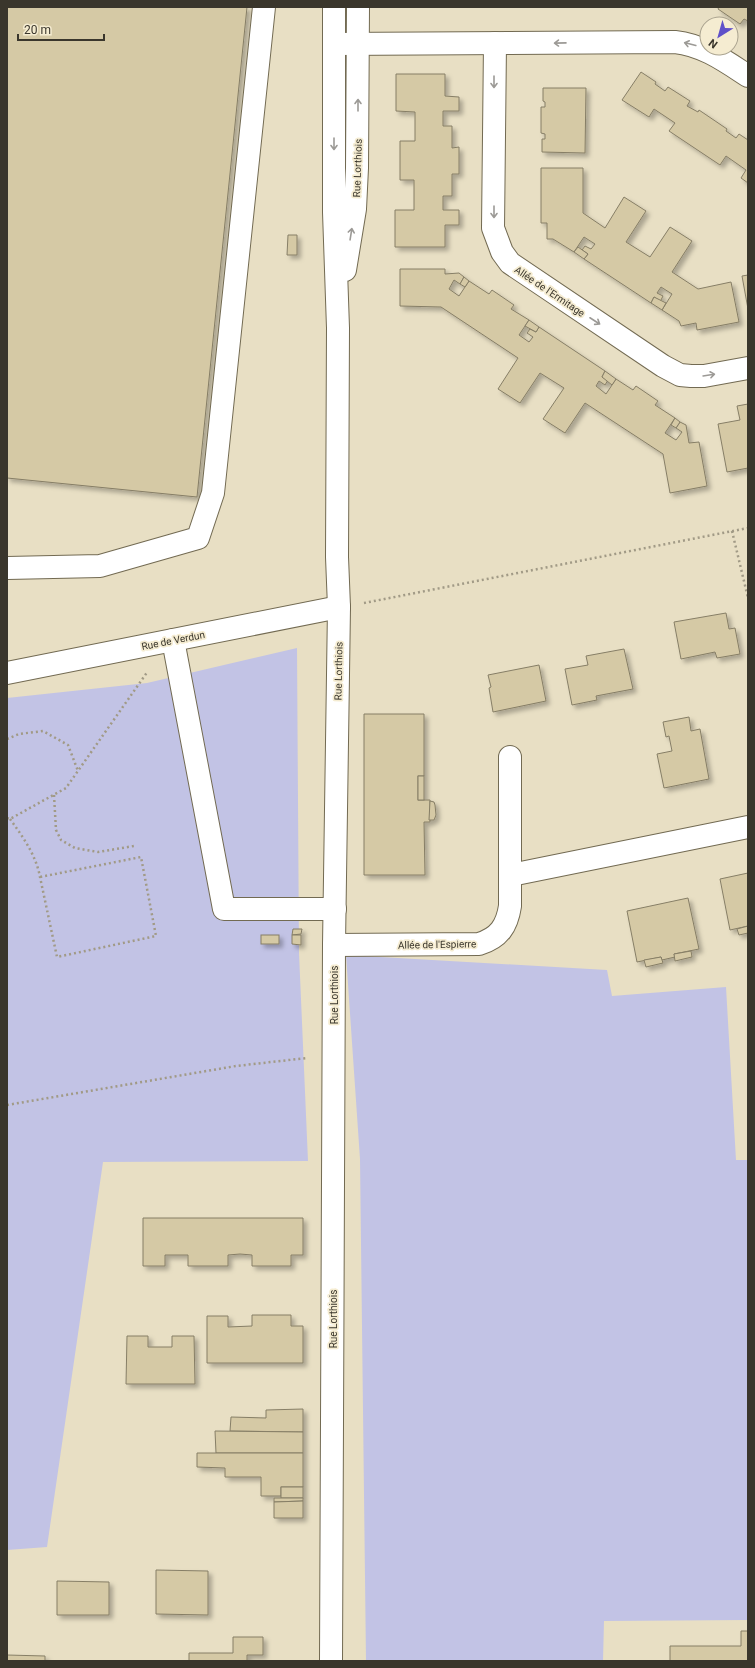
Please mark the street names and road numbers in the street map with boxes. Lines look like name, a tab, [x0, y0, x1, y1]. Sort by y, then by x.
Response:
street label: Rue Lorthiois	[351, 138, 364, 198]
street label: Allée de l'Ermitage	[513, 264, 587, 319]
street label: Rue de Verdun	[140, 629, 206, 652]
street label: Rue Lorthiois	[332, 642, 345, 700]
street label: Allée de l'Espierre	[398, 938, 476, 951]
street label: Rue Lorthiois	[329, 966, 340, 1024]
street label: Rue Lorthiois	[328, 1290, 339, 1348]

